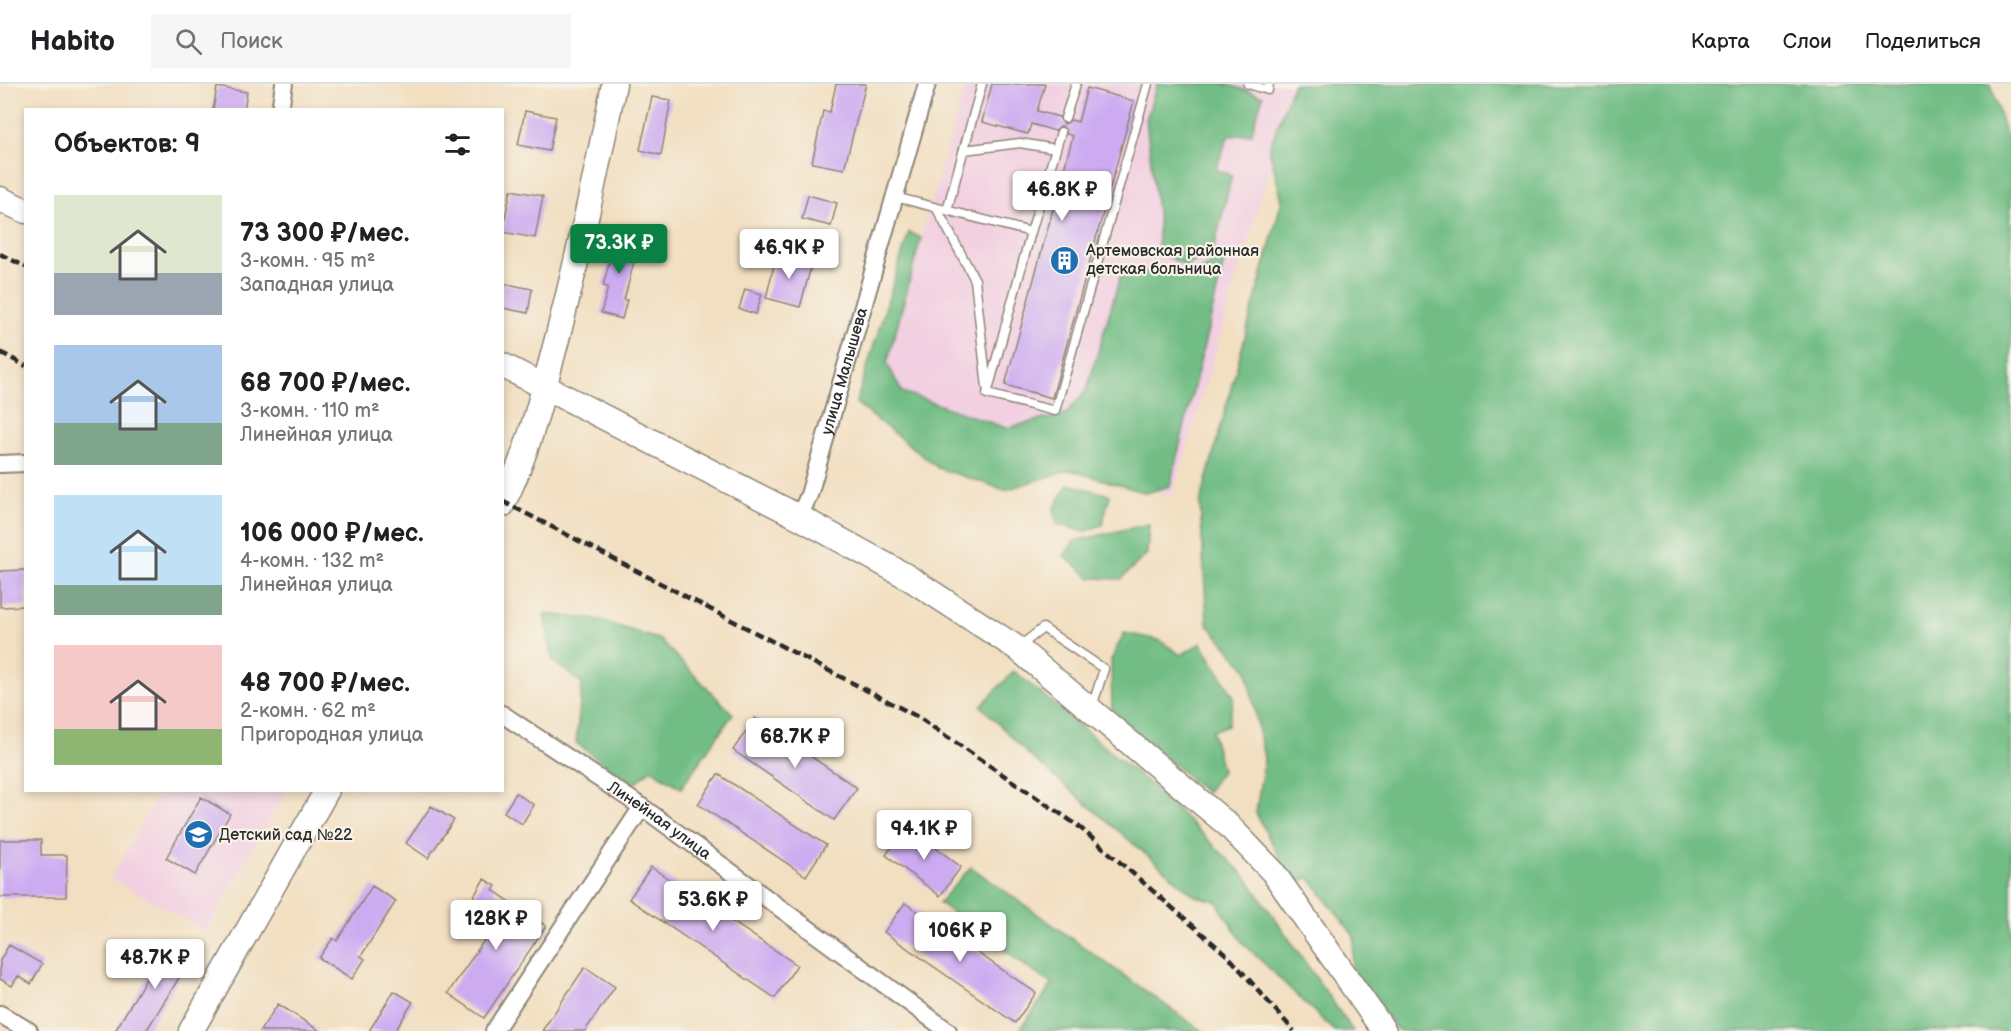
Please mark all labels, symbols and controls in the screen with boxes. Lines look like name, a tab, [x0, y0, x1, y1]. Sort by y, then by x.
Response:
search box	[151, 14, 571, 68]
text: Habito	[30, 25, 115, 58]
icon: search	[172, 25, 205, 58]
text: Поиск	[220, 28, 283, 55]
text: Карта	[1691, 29, 1750, 54]
text: Слои	[1783, 29, 1832, 54]
text: Поделиться	[1865, 29, 1981, 54]
icon: filters	[441, 128, 474, 161]
text: Объектов: 9	[54, 129, 200, 160]
pin: 46.8K ₽	[1007, 171, 1117, 222]
text: 46.8K ₽	[1027, 178, 1097, 202]
text: 73 300 ₽/мес.	[240, 218, 409, 249]
icon: home	[102, 219, 174, 291]
pin: 73.3K ₽	[564, 224, 674, 275]
pin: 46.9K ₽	[734, 229, 844, 280]
text: 73.3K ₽	[584, 231, 654, 255]
text: 46.9K ₽	[754, 236, 824, 260]
place label: Артемовская районная детская больница	[1085, 242, 1259, 279]
building icon: Артемовская районная детская больница	[1049, 244, 1081, 276]
text: 3-комн. · 95 m²	[240, 249, 375, 273]
text: Западная улица	[240, 273, 394, 297]
street label: улица Малышева	[817, 305, 872, 437]
text: 68 700 ₽/мес.	[240, 368, 410, 399]
icon: home	[102, 369, 174, 441]
text: 3-комн. · 110 m²	[240, 399, 380, 423]
text: Линейная улица	[240, 423, 393, 447]
text: 106 000 ₽/мес.	[240, 518, 424, 549]
icon: home	[102, 519, 174, 591]
text: 4-комн. · 132 m²	[240, 549, 384, 573]
text: Линейная улица	[240, 573, 393, 597]
text: 48 700 ₽/мес.	[240, 668, 410, 699]
icon: home	[102, 669, 174, 741]
text: 2-комн. · 62 m²	[240, 699, 376, 723]
pin: 68.7K ₽	[740, 718, 850, 769]
text: Пригородная улица	[240, 723, 423, 747]
text: 68.7K ₽	[760, 725, 830, 749]
street label: Линейная улица	[603, 777, 715, 864]
pin: 94.1K ₽	[869, 810, 979, 861]
text: 94.1K ₽	[891, 817, 957, 841]
school or university icon: Детский сад №22	[182, 819, 214, 851]
place label: Детский сад №22	[219, 826, 353, 845]
pin: 53.6K ₽	[658, 881, 768, 932]
text: 53.6K ₽	[678, 888, 748, 912]
pin: 128K ₽	[447, 900, 545, 951]
text: 128K ₽	[464, 907, 528, 931]
pin: 106K ₽	[911, 912, 1009, 963]
text: 106K ₽	[928, 919, 992, 943]
pin: 48.7K ₽	[100, 939, 210, 990]
text: 48.7K ₽	[120, 946, 190, 970]

